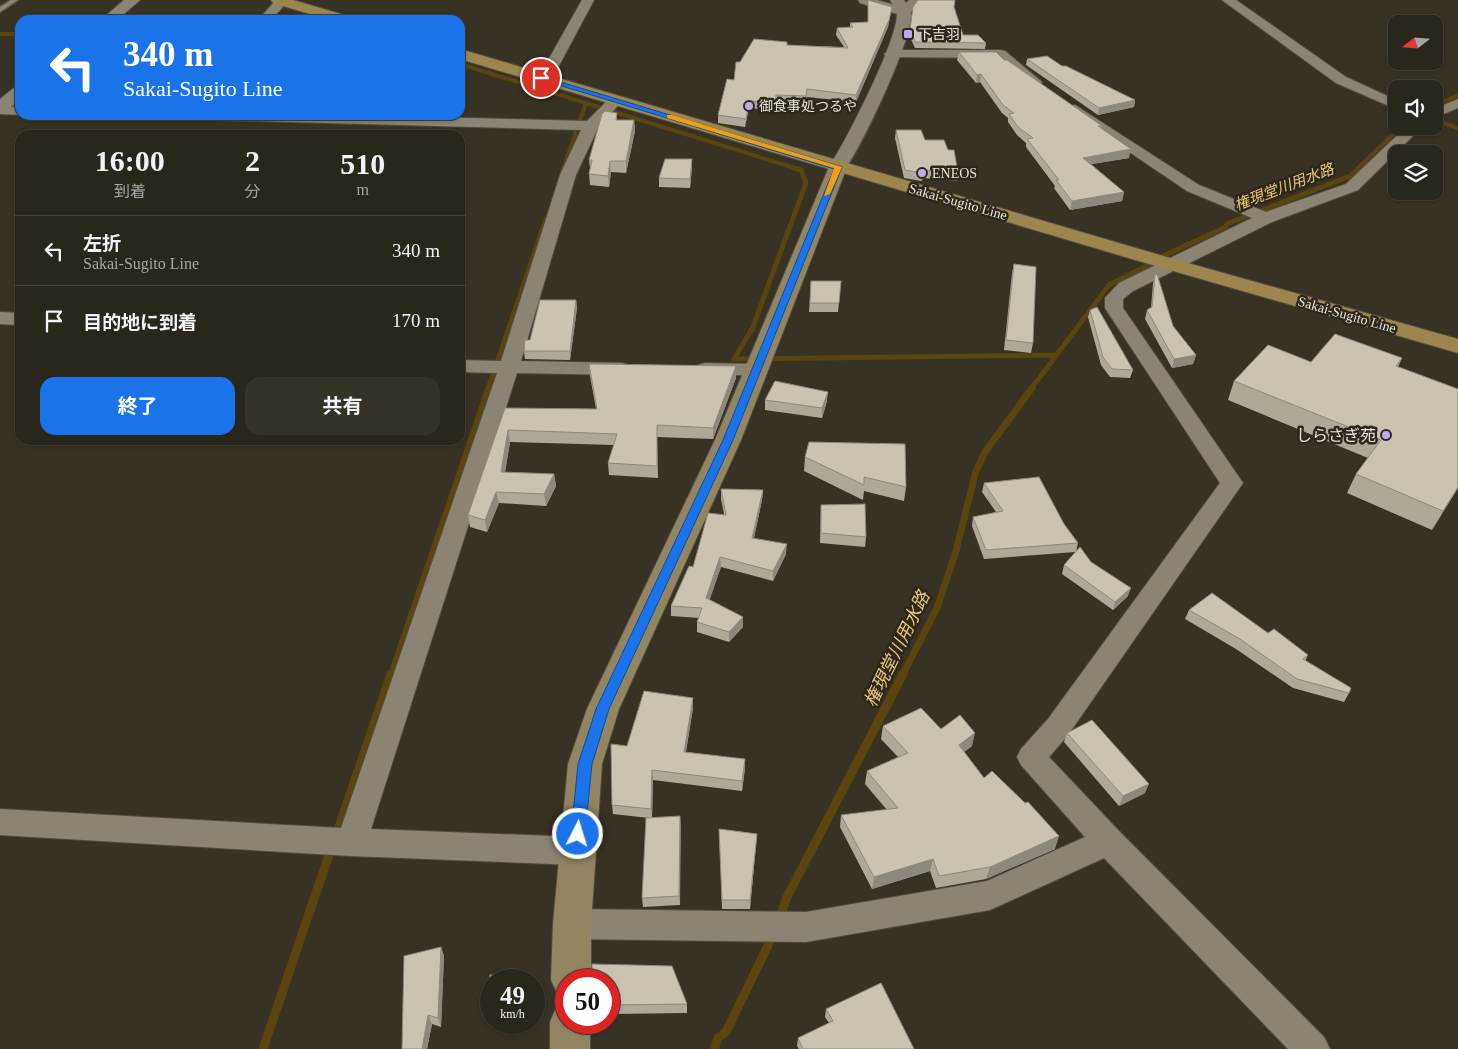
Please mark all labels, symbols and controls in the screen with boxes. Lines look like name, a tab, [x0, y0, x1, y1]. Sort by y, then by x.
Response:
north arrow	[1388, 15, 1442, 70]
map controls	[1388, 15, 1443, 200]
place label: 下吉羽	[918, 27, 960, 42]
marker: 下吉羽	[902, 28, 914, 40]
icon: left	[40, 35, 105, 100]
text: 340 m	[123, 35, 213, 74]
pin	[520, 57, 562, 99]
icon: arrive	[527, 64, 555, 92]
text: Sakai-Sugito Line	[123, 76, 282, 101]
button: sound	[1388, 80, 1443, 135]
place label: 御食事処つるや	[759, 99, 857, 114]
marker: 御食事処つるや	[743, 100, 755, 112]
text: 16:00	[95, 144, 165, 177]
text: 2	[245, 144, 260, 177]
button: layers	[1388, 145, 1443, 200]
text: 510	[340, 147, 385, 180]
water label: 権現堂川用水路	[1232, 160, 1338, 213]
place label: ENEOS	[932, 166, 977, 181]
marker: ENEOS	[916, 167, 928, 179]
text: m	[356, 181, 369, 198]
street label: Sakai-Sugito Line	[907, 181, 1009, 223]
text: 到着	[114, 183, 146, 200]
text: 分	[244, 183, 260, 200]
text: 左折	[83, 233, 121, 254]
icon: left	[40, 237, 68, 265]
text: 340 m	[392, 240, 440, 261]
text: Sakai-Sugito Line	[83, 255, 199, 272]
street label: Sakai-Sugito Line	[1296, 294, 1398, 336]
icon: arrive	[40, 307, 68, 335]
text: 170 m	[392, 310, 440, 331]
text: 目的地に到着	[83, 312, 197, 333]
button: 終了	[40, 377, 235, 435]
button: 共有	[245, 377, 440, 435]
place label: しらさぎ苑	[1296, 427, 1376, 444]
marker: しらさぎ苑	[1380, 429, 1392, 441]
water label: 権現堂川用水路	[860, 586, 934, 710]
position arrow	[551, 807, 603, 859]
speed limit sign: 50	[555, 969, 620, 1034]
text: 49	[500, 982, 525, 1009]
text: km/h	[500, 1007, 525, 1021]

